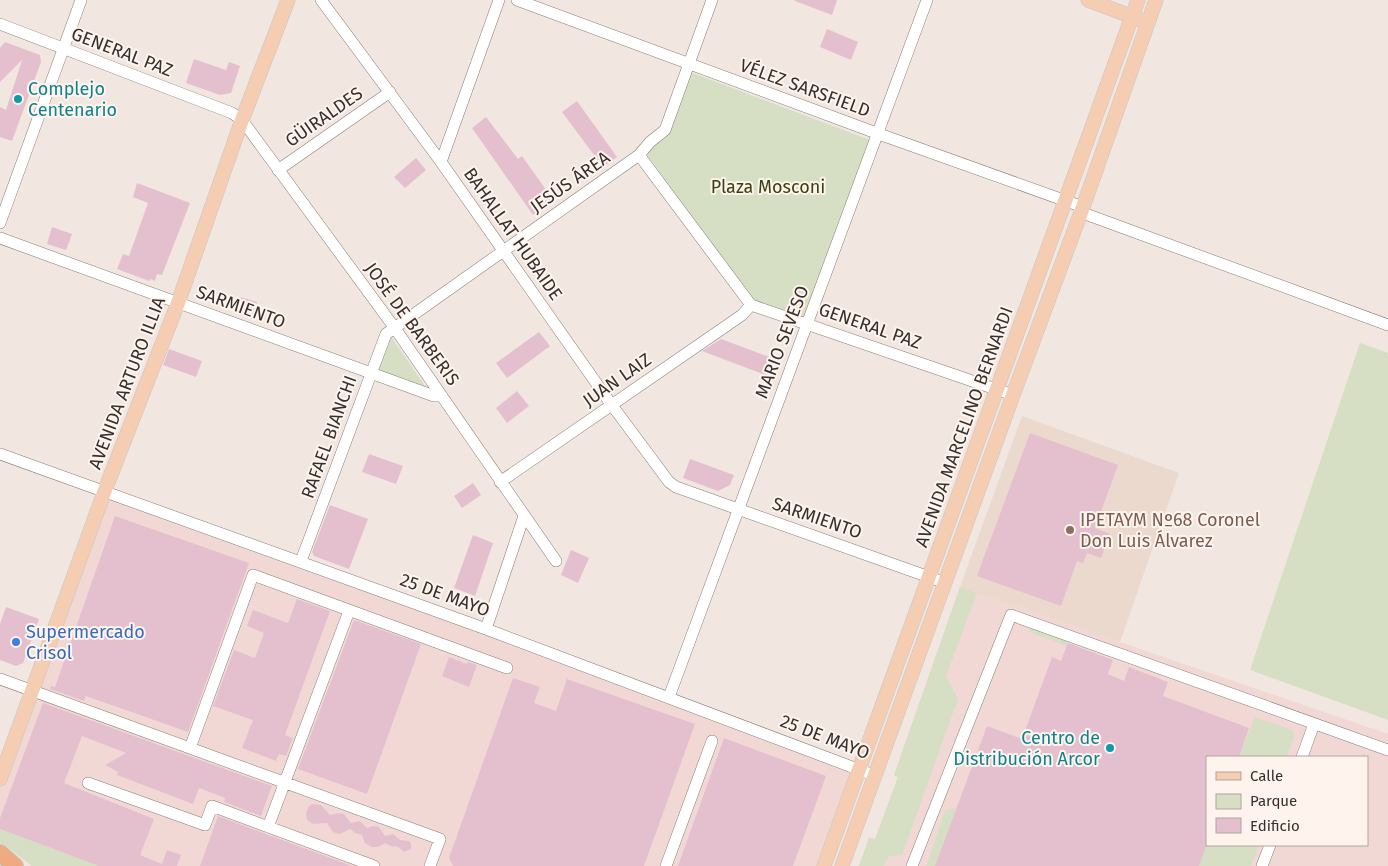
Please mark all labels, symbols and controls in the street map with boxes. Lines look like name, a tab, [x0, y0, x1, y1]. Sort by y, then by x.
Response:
street label: GENERAL PAZ	[68, 23, 176, 81]
street label: VÉLEZ SARSFIELD	[737, 53, 874, 122]
place label: Complejo Centenario	[28, 78, 117, 121]
street label: GÜIRALDES	[281, 82, 367, 152]
marker: Complejo Centenario	[12, 93, 24, 105]
street label: JESÚS ÁREA	[525, 145, 615, 217]
street label: BAHALLAT HUBAIDE	[459, 163, 567, 305]
park label: Plaza Mosconi	[711, 176, 825, 198]
street label: JOSÉ DE BARBERIS	[360, 258, 465, 390]
street label: SARMIENTO	[193, 281, 289, 333]
street label: MARIO SEVESO	[750, 283, 814, 401]
street label: AVENIDA ARTURO ILLIA	[84, 293, 170, 472]
street label: GENERAL PAZ	[816, 298, 924, 354]
street label: AVENIDA MARCELINO BERNARDI	[910, 304, 1018, 550]
street label: JUAN LAIZ	[579, 348, 655, 412]
street label: RAFAEL BIANCHI	[297, 372, 361, 502]
street label: SARMIENTO	[769, 492, 865, 544]
place label: IPETAYM Nº68 Coronel Don Luis Álvarez	[1080, 509, 1260, 552]
marker: IPETAYM Nº68 Coronel Don Luis Álvarez	[1064, 524, 1076, 536]
street label: 25 DE MAYO	[397, 569, 493, 621]
place label: Supermercado Crisol	[26, 621, 145, 664]
marker: Supermercado Crisol	[10, 636, 22, 648]
street label: 25 DE MAYO	[777, 710, 873, 764]
place label: Centro de Distribución Arcor	[953, 727, 1100, 770]
marker: Centro de Distribución Arcor	[1104, 742, 1116, 754]
legend	[1206, 756, 1368, 846]
text: Calle	[1250, 767, 1283, 785]
text: Parque	[1250, 792, 1297, 810]
text: Edificio	[1250, 817, 1300, 835]

